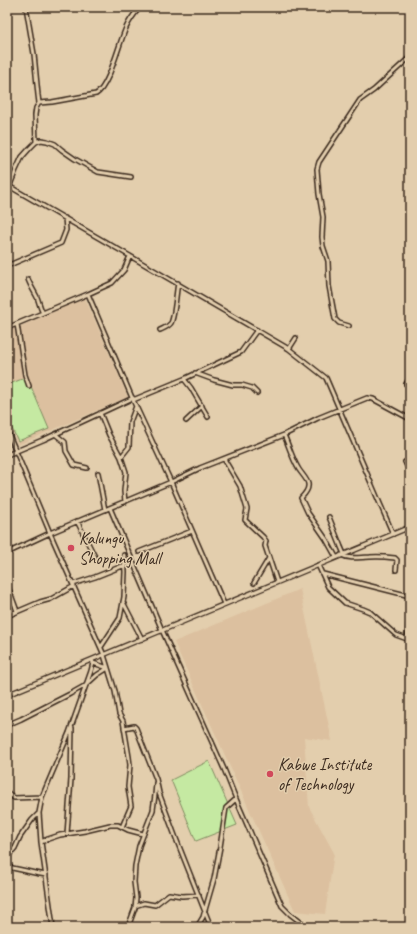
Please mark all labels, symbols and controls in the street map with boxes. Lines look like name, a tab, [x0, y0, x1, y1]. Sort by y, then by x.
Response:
place label: Kalungu Shopping Mall	[79, 528, 163, 569]
marker: Kalungu Shopping Mall	[66, 543, 76, 553]
place label: Kabwe Institute of Technology	[278, 754, 373, 795]
marker: Kabwe Institute of Technology	[265, 769, 275, 779]

